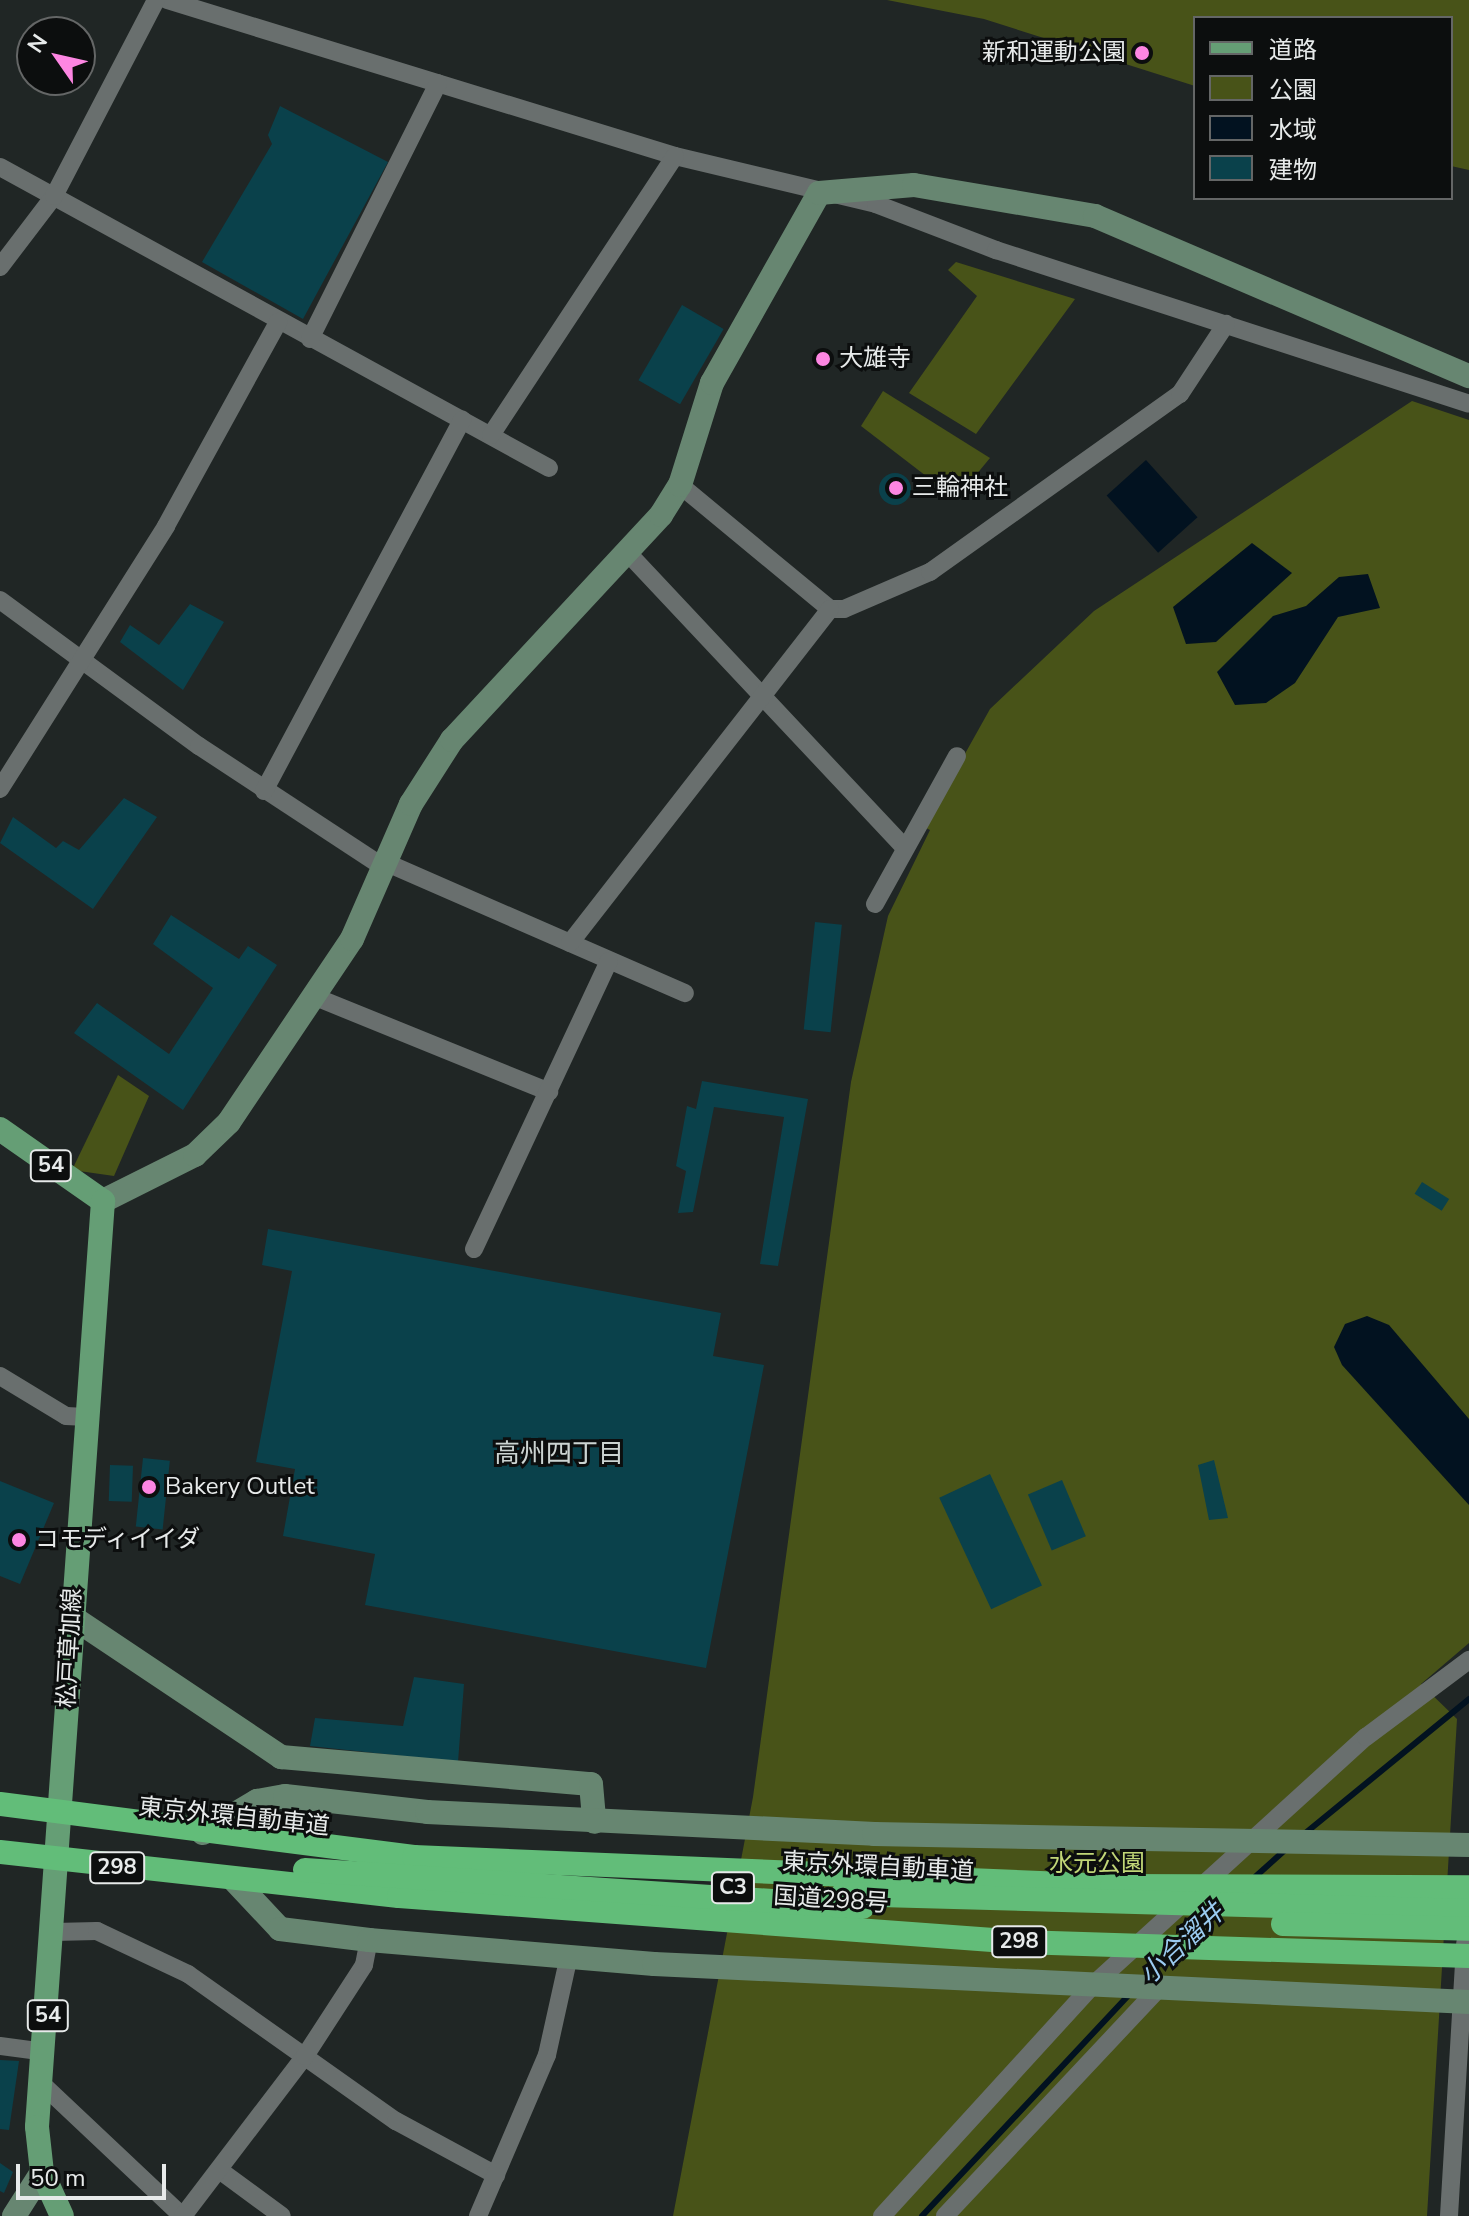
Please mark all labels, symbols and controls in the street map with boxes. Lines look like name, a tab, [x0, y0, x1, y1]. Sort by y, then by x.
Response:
north arrow	[16, 16, 96, 96]
legend	[1193, 16, 1453, 200]
text: N	[21, 28, 55, 59]
text: 道路	[1269, 34, 1317, 66]
place label: 新和運動公園	[982, 39, 1126, 67]
marker: 新和運動公園	[1133, 44, 1151, 62]
text: 公園	[1269, 74, 1317, 106]
text: 水域	[1269, 114, 1317, 146]
text: 建物	[1269, 154, 1317, 186]
place label: 大雄寺	[839, 345, 911, 373]
marker: 大雄寺	[814, 350, 832, 368]
place label: 三輪神社	[912, 474, 1008, 502]
marker: 三輪神社	[887, 479, 905, 497]
road number: 54	[29, 1148, 73, 1184]
district label: 高州四丁目	[494, 1438, 624, 1470]
place label: Bakery Outlet	[165, 1473, 315, 1501]
marker: Bakery Outlet	[140, 1478, 158, 1496]
place label: コモディイイダ	[35, 1526, 203, 1554]
marker: コモディイイダ	[10, 1531, 28, 1549]
street label: 松戸草加線	[52, 1587, 88, 1709]
street label: 東京外環自動車道	[137, 1793, 331, 1841]
street label: 東京外環自動車道	[781, 1848, 975, 1886]
road number: 298	[89, 1850, 145, 1886]
park label: 水元公園	[1049, 1850, 1145, 1878]
road number: C3	[709, 1870, 757, 1906]
street label: 国道298号	[773, 1882, 889, 1918]
water label: 小合溜井	[1133, 1897, 1231, 1991]
road number: 298	[991, 1924, 1047, 1960]
road number: 54	[26, 1998, 70, 2034]
scale bar	[20, 2148, 170, 2198]
text: 50 m	[30, 2162, 86, 2194]

